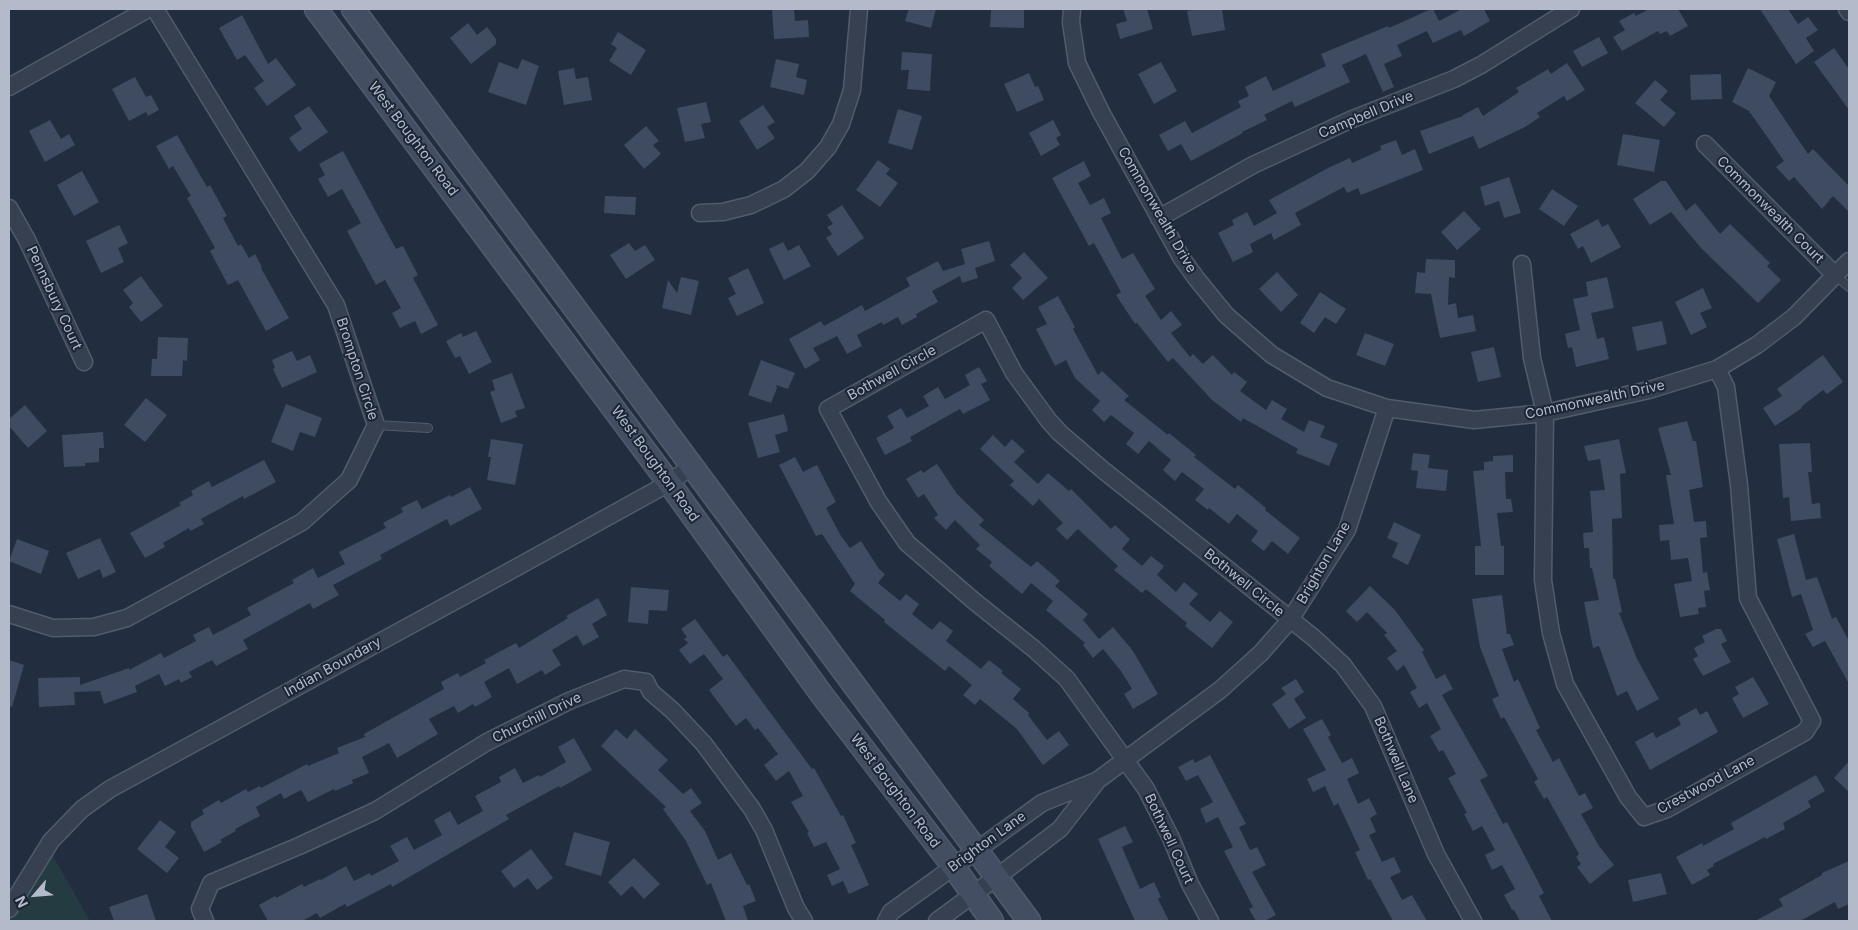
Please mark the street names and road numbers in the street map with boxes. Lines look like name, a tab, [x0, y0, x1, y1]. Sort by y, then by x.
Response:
street label: West Boughton Road	[365, 79, 461, 199]
street label: Campbell Drive	[1316, 88, 1416, 142]
street label: Commonwealth Drive	[1114, 144, 1200, 276]
street label: Commonwealth Court	[1713, 153, 1827, 267]
street label: Pennsbury Court	[23, 244, 85, 352]
street label: Brompton Circle	[333, 316, 381, 422]
street label: Bothwell Circle	[845, 342, 939, 404]
street label: Commonwealth Drive	[1524, 377, 1666, 423]
street label: West Boughton Road	[607, 403, 703, 525]
street label: Brighton Lane	[1294, 519, 1354, 607]
street label: Bothwell Circle	[1200, 545, 1288, 621]
street label: Indian Boundary	[282, 633, 384, 701]
street label: Churchill Drive	[490, 689, 584, 747]
street label: Bothwell Lane	[1370, 714, 1422, 806]
street label: West Boughton Road	[847, 731, 943, 851]
street label: Crestwood Lane	[1654, 752, 1758, 818]
street label: Bothwell Court	[1141, 791, 1197, 887]
street label: Brighton Lane	[945, 808, 1029, 876]

